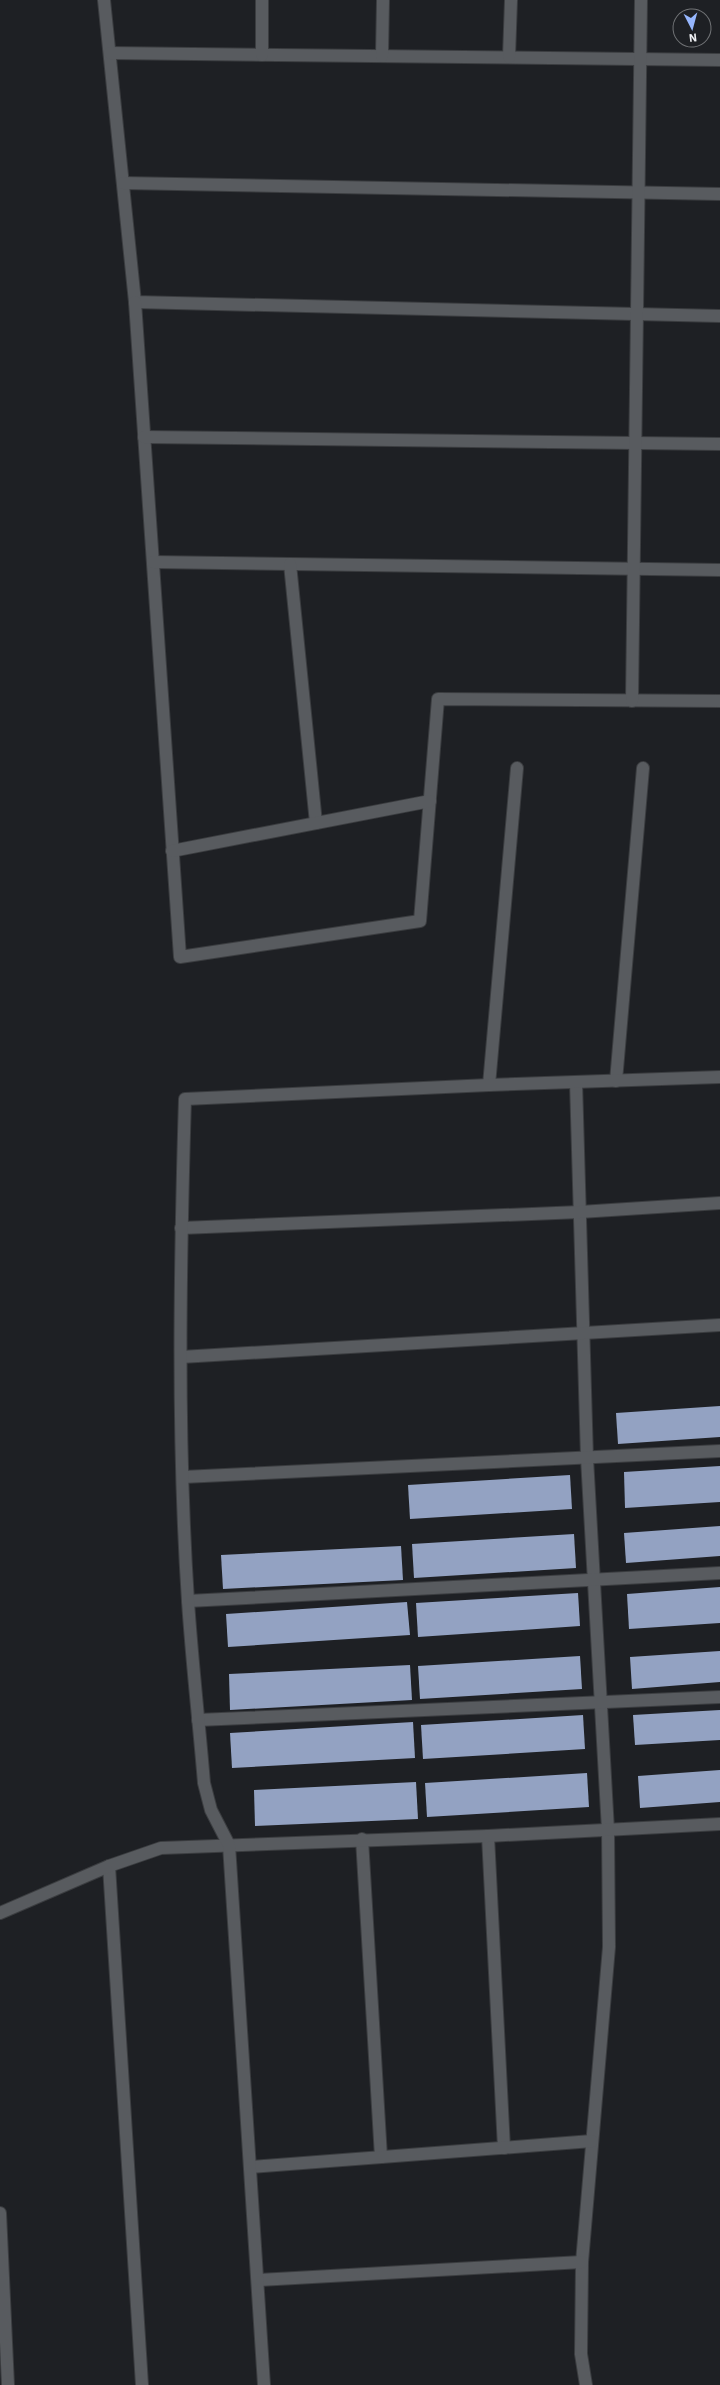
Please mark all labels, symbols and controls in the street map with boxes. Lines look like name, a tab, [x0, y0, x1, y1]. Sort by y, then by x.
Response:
north arrow	[672, 8, 712, 48]
text: N	[688, 31, 698, 45]

